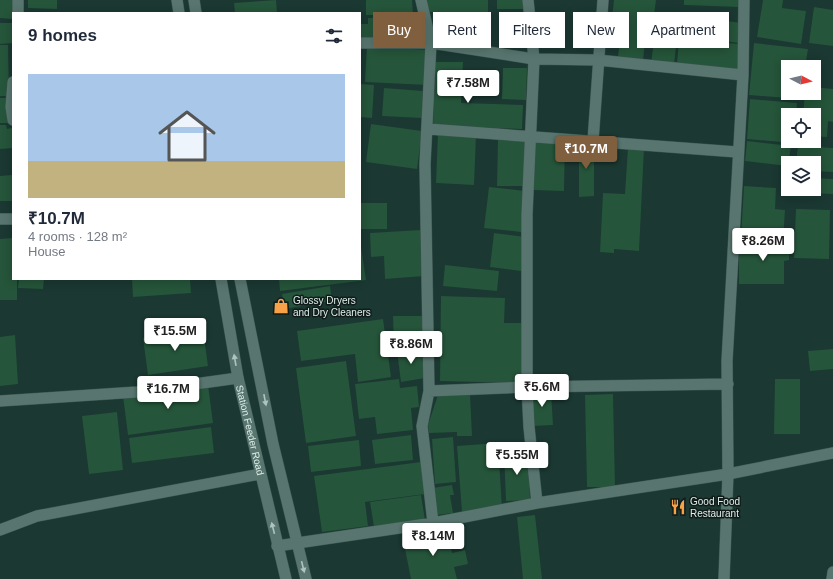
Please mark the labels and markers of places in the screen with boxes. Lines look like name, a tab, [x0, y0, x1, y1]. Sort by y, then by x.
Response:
pin: ₹7.58M	[435, 70, 501, 104]
pin: ₹10.7M	[553, 136, 619, 170]
pin: ₹8.26M	[730, 228, 796, 262]
place label: Glossy Dryers and Dry Cleaners	[293, 295, 371, 318]
shop icon: Glossy Dryers and Dry Cleaners	[272, 297, 290, 315]
pin: ₹15.5M	[142, 318, 208, 352]
pin: ₹8.86M	[378, 331, 444, 365]
pin: ₹5.6M	[514, 374, 570, 408]
pin: ₹16.7M	[135, 376, 201, 410]
pin: ₹5.55M	[484, 442, 550, 476]
place label: Good Food Restaurant	[690, 496, 740, 519]
restaurant icon: Good Food Restaurant	[669, 498, 687, 516]
pin: ₹8.14M	[400, 523, 466, 557]

